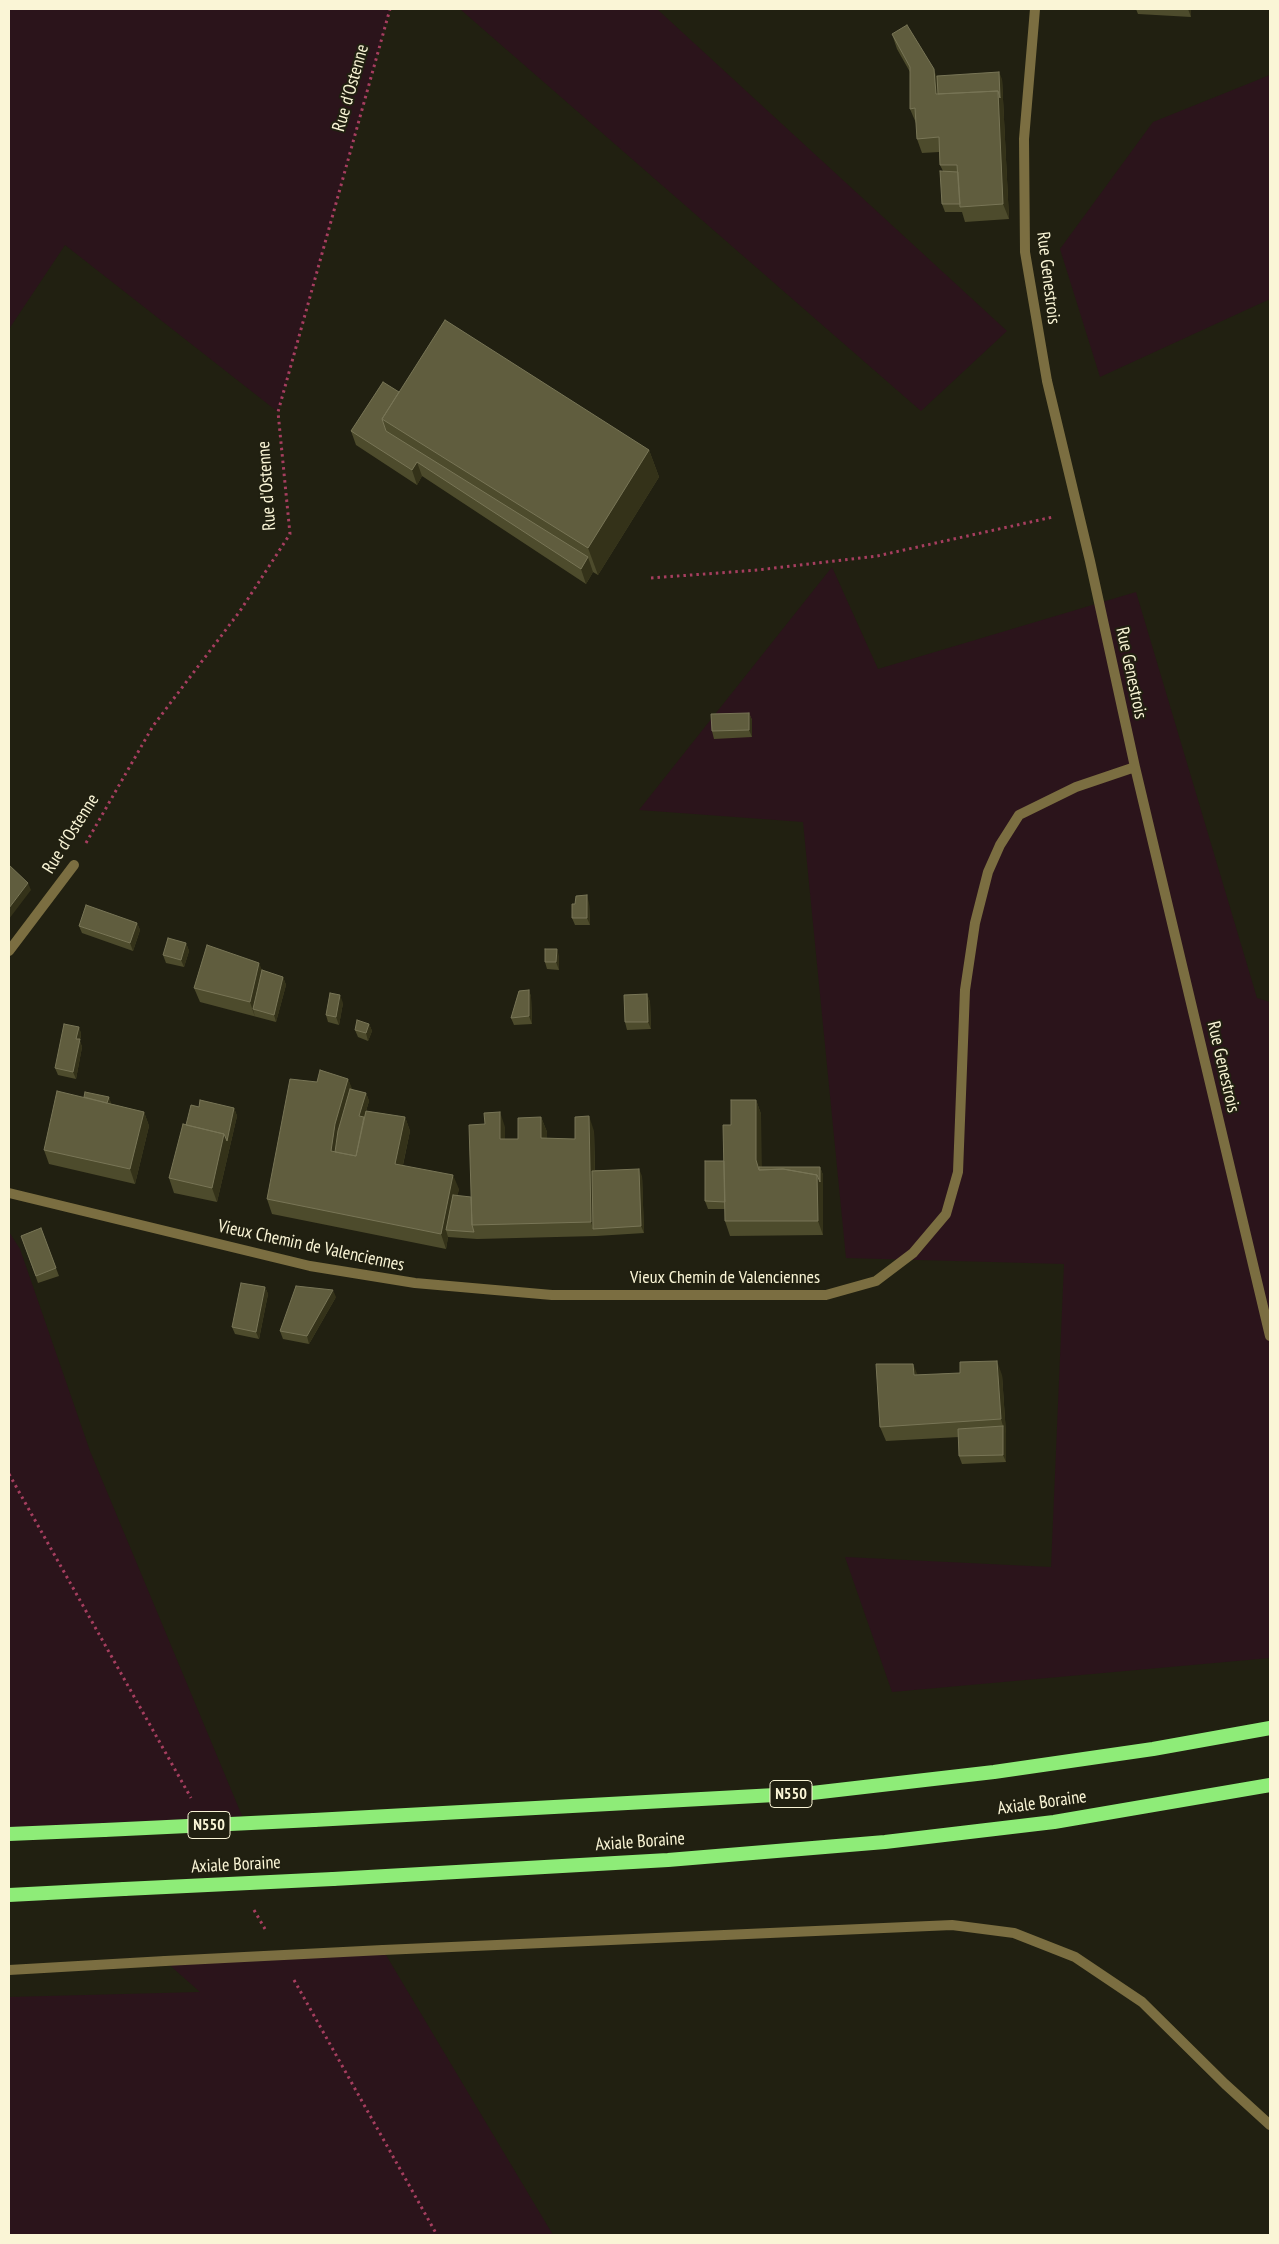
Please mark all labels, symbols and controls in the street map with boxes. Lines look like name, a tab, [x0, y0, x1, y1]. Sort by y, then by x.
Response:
street label: Rue d'Ostenne	[328, 42, 374, 134]
street label: Rue Genestrois	[1032, 231, 1064, 325]
street label: Rue d'Ostenne	[253, 441, 281, 531]
street label: Rue Genestrois	[1111, 625, 1151, 721]
street label: Rue d'Ostenne	[38, 790, 104, 878]
street label: Rue Genestrois	[1202, 1019, 1244, 1115]
street label: Vieux Chemin de Valenciennes	[216, 1216, 406, 1276]
street label: Vieux Chemin de Valenciennes	[630, 1267, 820, 1289]
road number: N550	[770, 1780, 812, 1808]
street label: Axiale Boraine	[996, 1786, 1088, 1820]
road number: N550	[188, 1812, 230, 1838]
street label: Axiale Boraine	[595, 1828, 685, 1856]
street label: Axiale Boraine	[191, 1852, 281, 1878]

